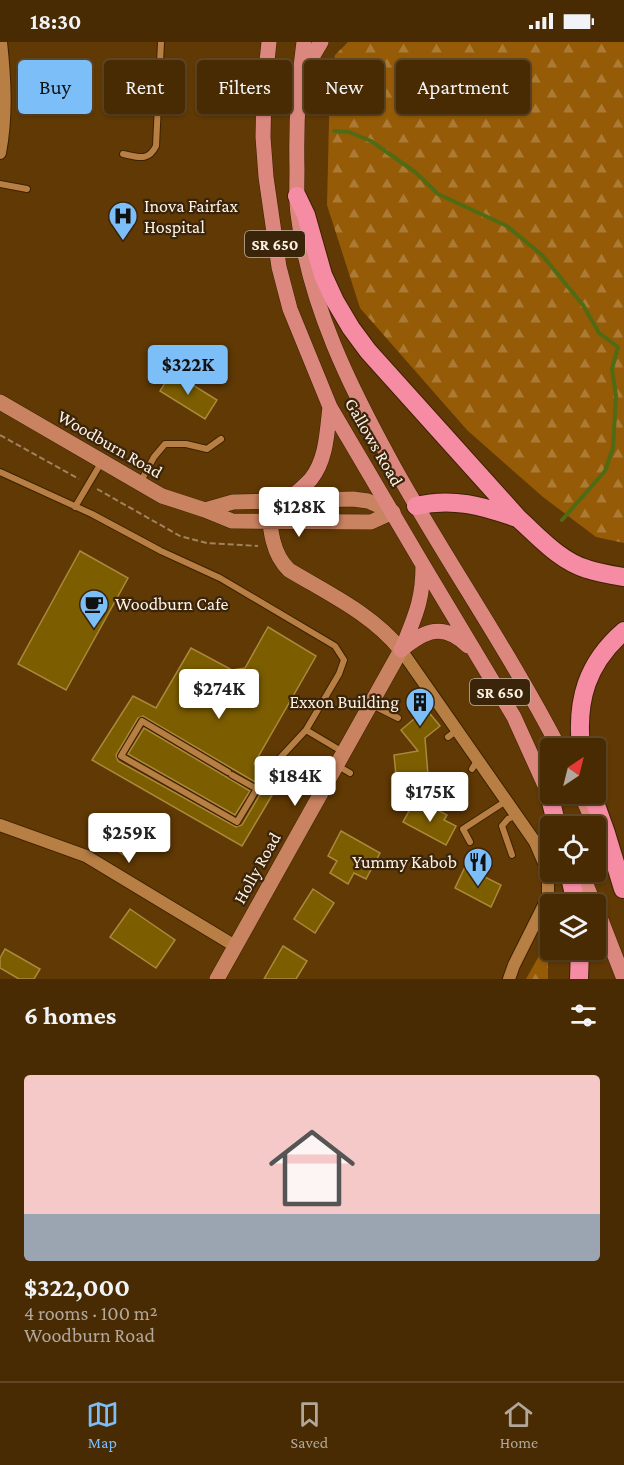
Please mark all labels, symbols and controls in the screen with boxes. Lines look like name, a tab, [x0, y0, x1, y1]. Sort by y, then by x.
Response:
text: 18:30	[30, 9, 81, 34]
chip: Buy	[18, 60, 92, 114]
chip: Rent	[104, 60, 185, 114]
chip: Filters	[197, 60, 292, 114]
chip: New	[304, 60, 384, 114]
chip: Apartment	[396, 60, 530, 114]
place label: Inova Fairfax Hospital	[144, 196, 238, 237]
hospital icon: Inova Fairfax Hospital	[107, 200, 139, 242]
road number: SR 650	[245, 231, 305, 257]
pin: $322K	[146, 345, 230, 396]
text: $322K	[162, 353, 214, 375]
street label: Gallows Road	[341, 395, 407, 490]
street label: Woodburn Road	[54, 406, 166, 482]
pin: $128K	[257, 487, 341, 538]
text: $128K	[273, 495, 325, 517]
cafe icon: Woodburn Cafe	[78, 588, 110, 630]
place label: Woodburn Cafe	[115, 594, 228, 614]
pin: $274K	[177, 669, 261, 720]
text: $274K	[193, 677, 245, 699]
road number: SR 650	[470, 679, 530, 705]
building icon: Exxon Building	[404, 686, 436, 728]
place label: Exxon Building	[290, 692, 399, 712]
north arrow	[540, 738, 606, 804]
map controls	[540, 738, 606, 960]
pin: $184K	[253, 756, 337, 807]
text: $184K	[269, 764, 321, 786]
pin: $175K	[388, 772, 472, 823]
text: $175K	[405, 780, 455, 802]
pin: $259K	[87, 813, 171, 864]
button: locate	[540, 816, 606, 882]
text: $259K	[102, 821, 156, 843]
street label: Holly Road	[229, 828, 285, 907]
restaurant icon: Yummy Kabob	[462, 846, 494, 888]
place label: Yummy Kabob	[352, 852, 457, 872]
button: layers	[540, 894, 606, 960]
icon: filters	[567, 999, 600, 1032]
text: 6 homes	[24, 1001, 116, 1030]
icon: home	[258, 1114, 366, 1222]
text: $322,000	[24, 1273, 130, 1302]
text: 4 rooms · 100 m²	[24, 1302, 158, 1324]
text: Woodburn Road	[24, 1324, 155, 1346]
tab: Map	[86, 1398, 119, 1451]
tab: Saved	[291, 1398, 328, 1451]
tab: Home	[500, 1398, 538, 1451]

